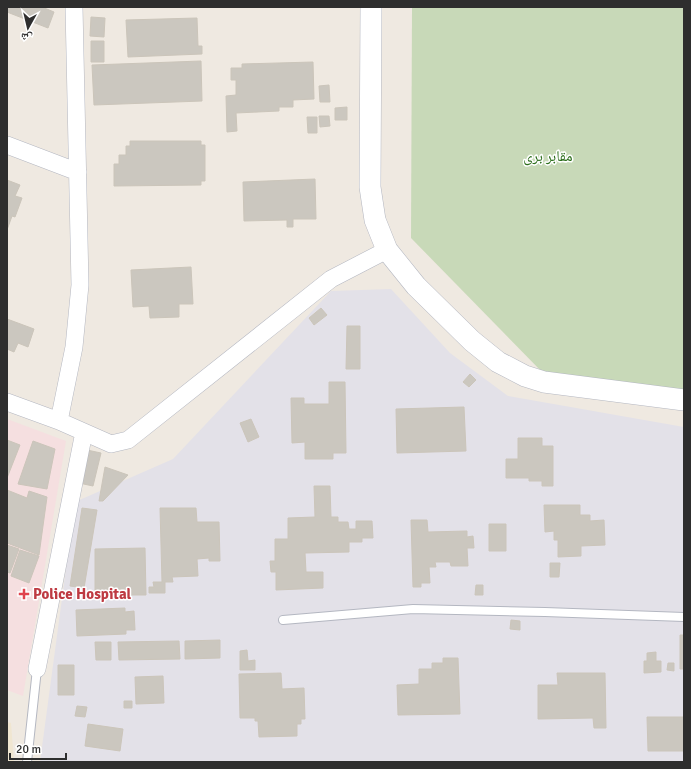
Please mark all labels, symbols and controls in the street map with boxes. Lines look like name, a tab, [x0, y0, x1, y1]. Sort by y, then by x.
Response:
north arrow	[8, 8, 48, 48]
text: ش	[20, 29, 34, 45]
park label: مقابر برى	[523, 147, 573, 166]
place label: Police Hospital	[33, 585, 132, 603]
marker: Police Hospital	[18, 588, 30, 600]
scale bar	[10, 735, 66, 761]
text: 20 m	[16, 742, 41, 757]

